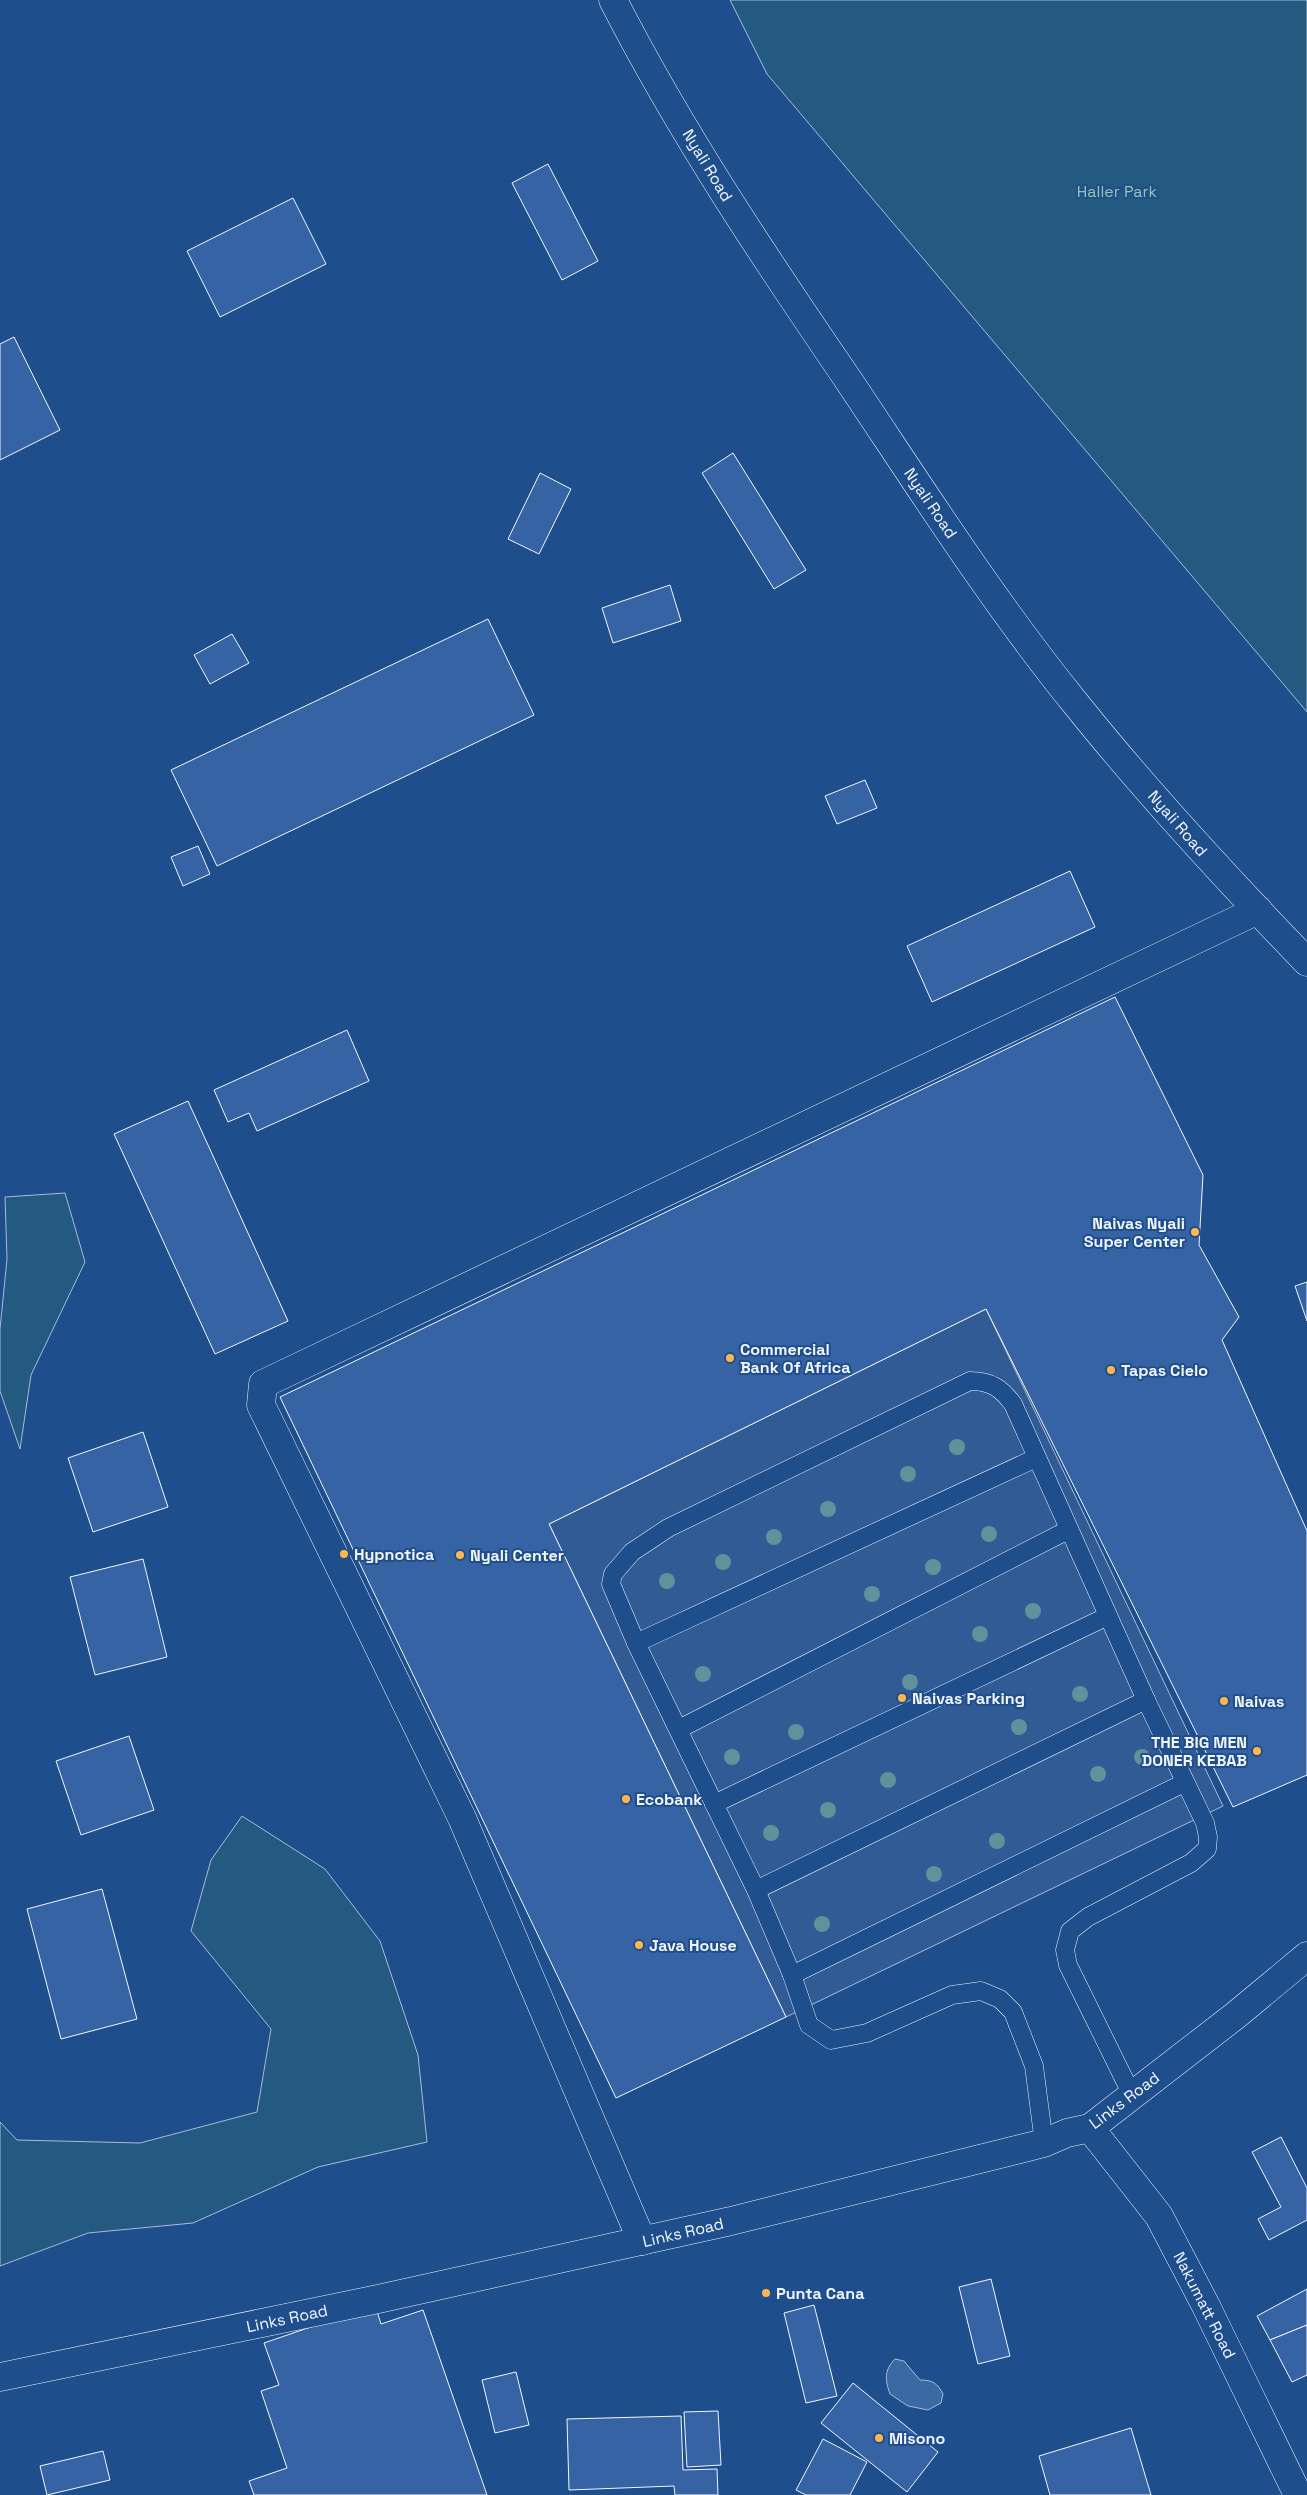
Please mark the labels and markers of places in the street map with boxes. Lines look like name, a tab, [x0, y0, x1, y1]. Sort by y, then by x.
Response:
place label: Naivas Nyali Super Center	[1084, 1213, 1185, 1252]
marker: Naivas Nyali Super Center	[1189, 1226, 1201, 1238]
place label: Commercial Bank Of Africa	[740, 1339, 850, 1378]
marker: Commercial Bank Of Africa	[724, 1352, 736, 1364]
place label: Tapas Cielo	[1121, 1360, 1208, 1381]
marker: Tapas Cielo	[1105, 1364, 1117, 1376]
place label: Hypnotica	[354, 1544, 434, 1565]
place label: Nyali Center	[470, 1545, 564, 1566]
marker: Hypnotica	[338, 1548, 350, 1560]
marker: Nyali Center	[454, 1549, 466, 1561]
place label: Naivas Parking	[912, 1688, 1025, 1709]
place label: Naivas	[1234, 1691, 1284, 1712]
marker: Naivas Parking	[896, 1692, 908, 1704]
marker: Naivas	[1218, 1695, 1230, 1707]
place label: THE BIG MEN DONER KEBAB	[1142, 1732, 1247, 1771]
marker: THE BIG MEN DONER KEBAB	[1251, 1745, 1263, 1757]
place label: Ecobank	[636, 1789, 702, 1810]
marker: Ecobank	[620, 1793, 632, 1805]
place label: Java House	[649, 1935, 737, 1956]
marker: Java House	[633, 1939, 645, 1951]
place label: Punta Cana	[776, 2283, 864, 2304]
marker: Punta Cana	[760, 2287, 772, 2299]
place label: Misono	[889, 2428, 945, 2449]
marker: Misono	[873, 2432, 885, 2444]

